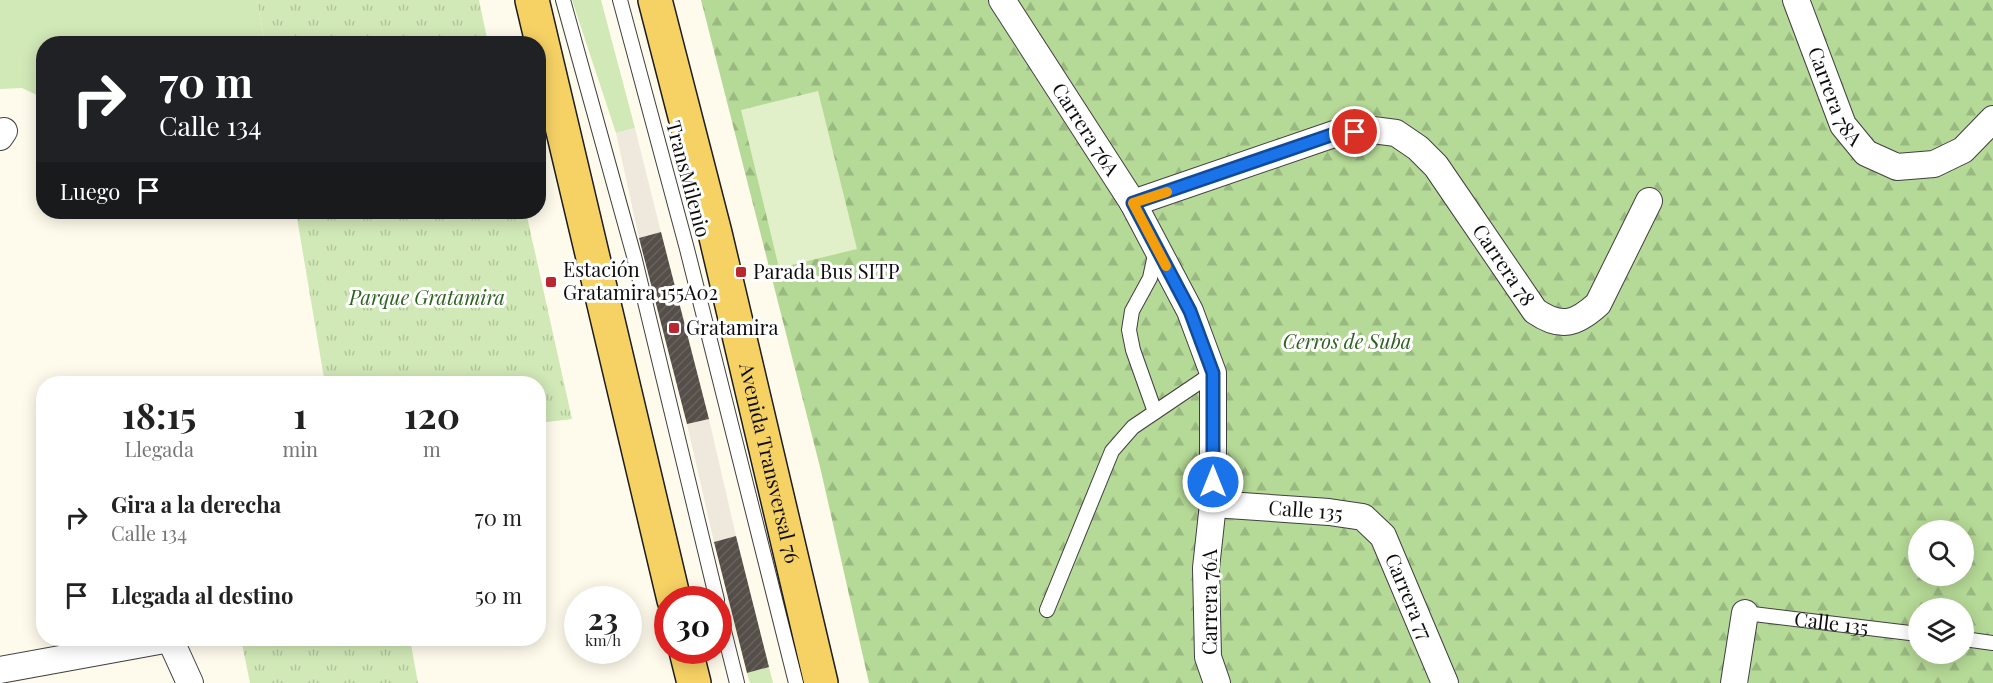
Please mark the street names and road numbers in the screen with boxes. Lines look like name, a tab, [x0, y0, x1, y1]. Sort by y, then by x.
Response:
street label: Carrera 78A	[1803, 42, 1870, 151]
street label: Carrera 76A	[1047, 77, 1127, 181]
street label: TransMilenio	[661, 117, 718, 240]
street label: Carrera 78	[1467, 218, 1542, 310]
street label: Avenida Transversal 76	[734, 359, 807, 566]
street label: Calle 135	[1268, 493, 1345, 526]
street label: Carrera 76A	[1195, 549, 1222, 655]
street label: Carrera 77	[1380, 549, 1440, 643]
street label: Calle 135	[1793, 604, 1870, 640]

